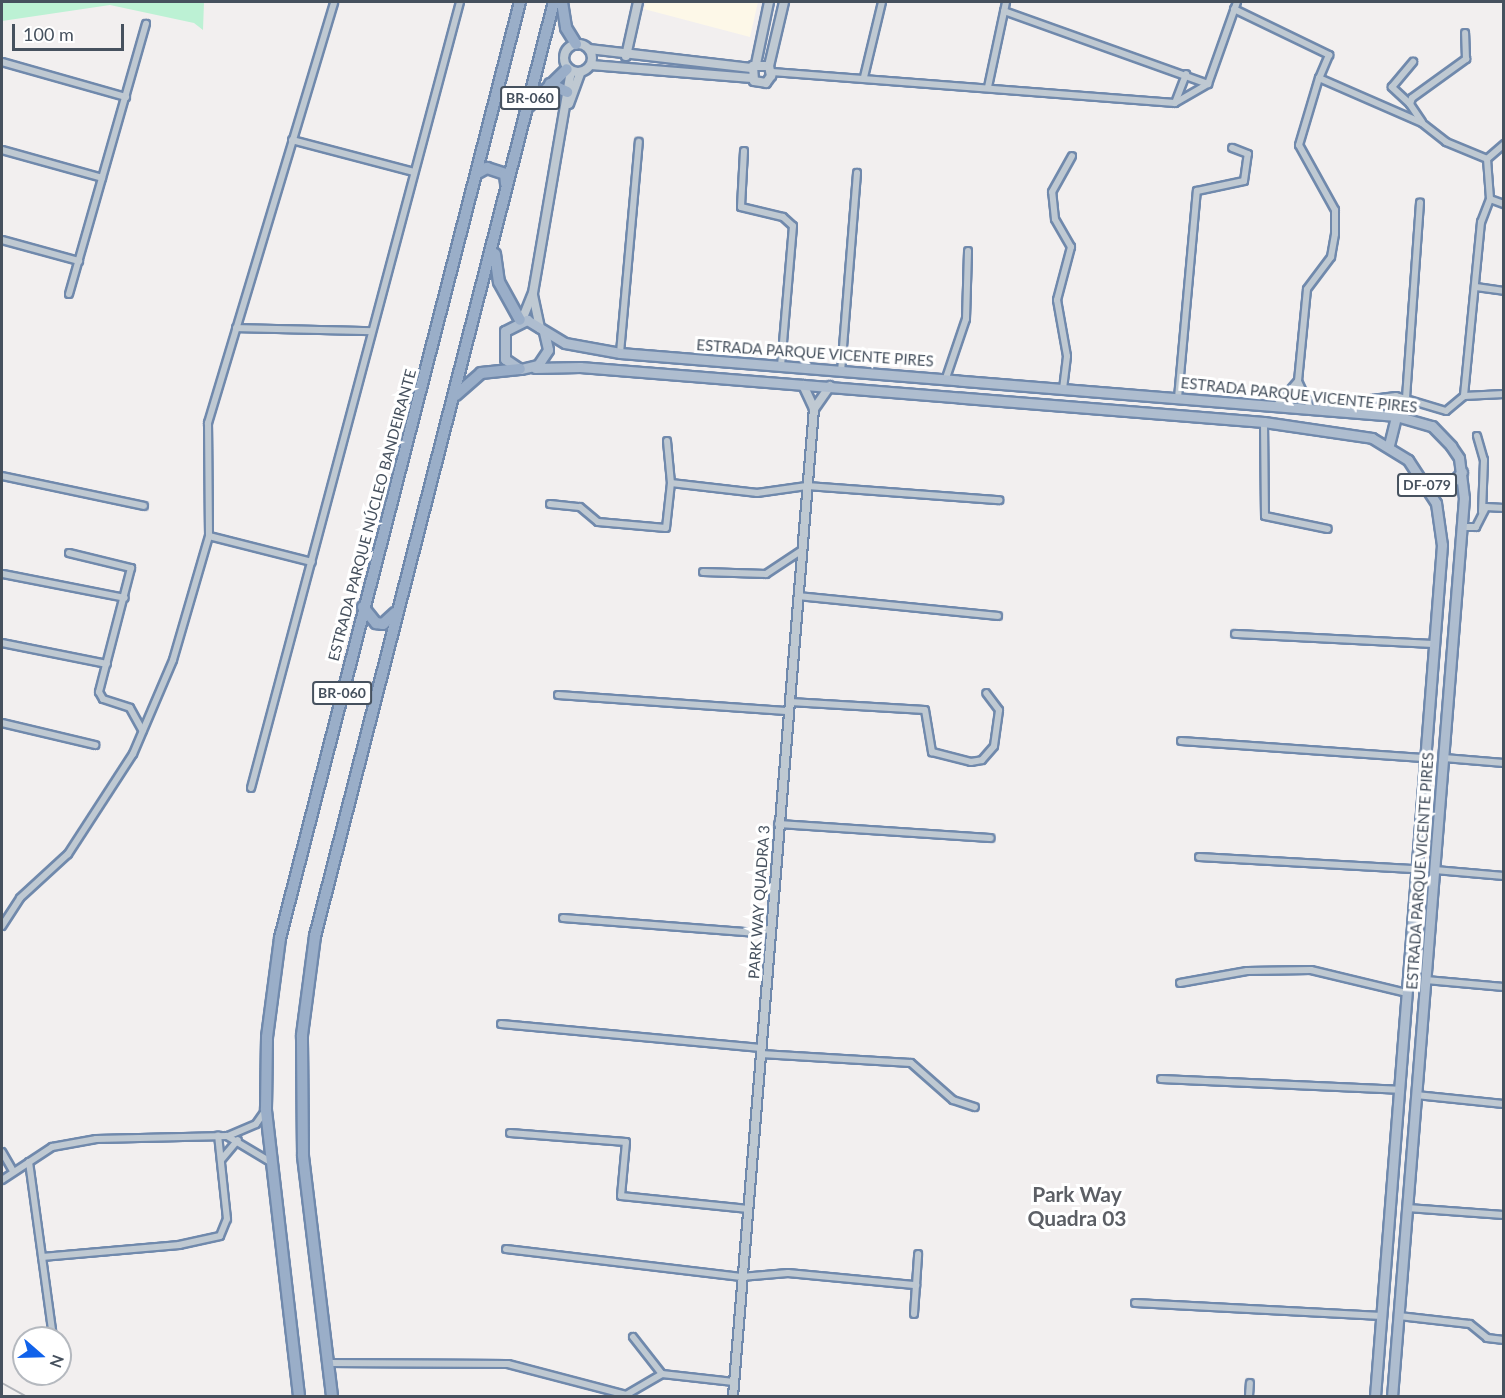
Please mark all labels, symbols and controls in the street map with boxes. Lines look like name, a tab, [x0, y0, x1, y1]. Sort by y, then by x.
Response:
scale bar	[15, 12, 128, 50]
text: 100 m	[23, 23, 74, 45]
road number: BR-060	[500, 87, 560, 109]
street label: ESTRADA PARQUE VICENTE PIRES	[695, 336, 935, 370]
street label: ESTRADA PARQUE NÚCLEO BANDEIRANTE	[324, 367, 420, 663]
street label: ESTRADA PARQUE VICENTE PIRES	[1179, 374, 1419, 416]
road number: DF-079	[1397, 474, 1457, 496]
road number: BR-060	[312, 682, 372, 704]
street label: ESTRADA PARQUE VICENTE PIRES	[1403, 751, 1437, 991]
street label: PARK WAY QUADRA 3	[745, 824, 773, 980]
district label: Park Way Quadra 03	[1027, 1181, 1127, 1231]
north arrow	[12, 1326, 72, 1386]
text: N	[46, 1353, 69, 1371]

